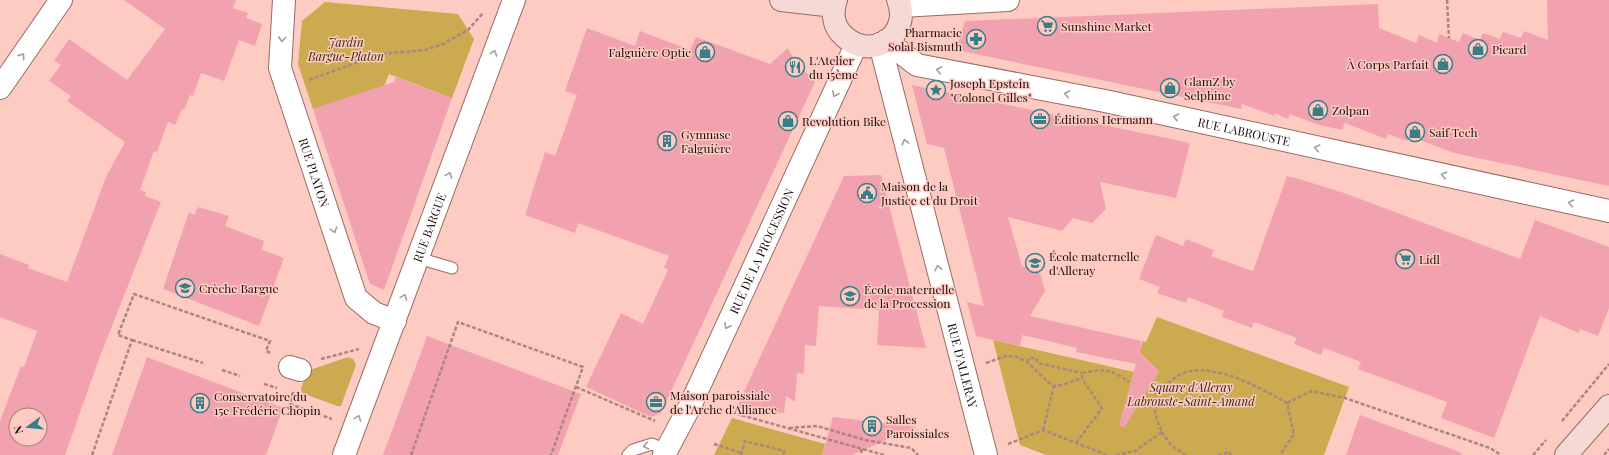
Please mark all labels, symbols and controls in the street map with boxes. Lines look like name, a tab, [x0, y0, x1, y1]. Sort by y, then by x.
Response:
supermarket icon: Sunshine Market	[1036, 15, 1058, 37]
place label: Sunshine Market	[1061, 18, 1153, 34]
place label: Pharmacie Solal Bismuth	[888, 24, 962, 54]
pharmacy icon: Pharmacie Solal Bismuth	[965, 28, 987, 50]
park label: Jardin Bargue-Platon	[307, 34, 384, 64]
one-way arrow	[277, 36, 286, 42]
shop icon: Picard	[1467, 38, 1489, 60]
shop icon: Falguière Optic	[694, 41, 716, 63]
place label: Picard	[1492, 41, 1526, 57]
place label: Falguière Optic	[608, 44, 691, 60]
one-way arrow	[490, 50, 498, 57]
place label: L'Atelier du 15ème	[809, 52, 858, 82]
one-way arrow	[17, 53, 24, 60]
shop icon: À Corps Parfait	[1432, 53, 1454, 75]
restaurant icon: L'Atelier du 15ème	[784, 56, 806, 78]
place label: À Corps Parfait	[1346, 56, 1430, 72]
one-way arrow	[936, 66, 942, 74]
place label: GlamZ by Selphine	[1184, 73, 1235, 103]
place label: Joseph Epstein "Colonel Gilles"	[949, 75, 1032, 105]
shop icon: GlamZ by Selphine	[1159, 77, 1181, 99]
place icon: Joseph Epstein "Colonel Gilles"	[925, 79, 947, 101]
one-way arrow	[832, 89, 840, 97]
one-way arrow	[1064, 90, 1070, 99]
shop icon: Zolpan	[1307, 99, 1329, 121]
place label: Zolpan	[1332, 102, 1369, 118]
office icon: Éditions Hermann	[1029, 108, 1051, 130]
shop icon: Revolution Bike	[777, 110, 799, 132]
place label: Éditions Hermann	[1054, 111, 1153, 127]
place label: Revolution Bike	[802, 113, 886, 129]
one-way arrow	[1173, 114, 1179, 122]
street label: RUE LABROUSTE	[1196, 114, 1292, 149]
shop icon: Saif Tech	[1404, 121, 1426, 143]
place label: Saif Tech	[1429, 124, 1478, 140]
place label: Gymnase Falguière	[681, 126, 731, 156]
building icon: Gymnase Falguière	[656, 130, 678, 152]
street label: RUE PLATON	[296, 136, 334, 210]
one-way arrow	[902, 139, 910, 146]
one-way arrow	[1314, 144, 1320, 152]
one-way arrow	[1441, 171, 1447, 180]
one-way arrow	[445, 172, 453, 179]
place label: Maison de la Justice et du Droit	[880, 178, 979, 208]
public building icon: Maison de la Justice et du Droit	[856, 182, 878, 204]
street label: RUE DE LA PROCESSION	[726, 185, 797, 316]
street label: RUE BARGUE	[409, 191, 449, 264]
one-way arrow	[1568, 200, 1574, 208]
one-way arrow	[329, 227, 337, 234]
place label: École maternelle d'Alleray	[1049, 248, 1139, 278]
supermarket icon: Lidl	[1394, 248, 1416, 270]
place label: Lidl	[1419, 251, 1441, 267]
school or university icon: École maternelle d'Alleray	[1024, 252, 1046, 274]
one-way arrow	[934, 265, 943, 272]
school or university icon: Crèche Bargue	[174, 277, 196, 299]
place label: Crèche Bargue	[199, 280, 279, 296]
place label: École maternelle de la Procession	[864, 281, 954, 311]
school or university icon: École maternelle de la Procession	[839, 285, 861, 307]
one-way arrow	[399, 294, 408, 301]
street label: RUE D'ALLERAY	[944, 321, 982, 411]
one-way arrow	[724, 322, 732, 329]
park label: Square d'Alleray Labrouste-Saint-Amand	[1126, 379, 1255, 409]
place label: Maison paroissiale de l'Arche d'Alliance	[670, 387, 777, 417]
place label: Conservatoire du 15e Frédéric Chopin	[214, 388, 321, 418]
office icon: Maison paroissiale de l'Arche d'Alliance	[645, 391, 667, 413]
building icon: Conservatoire du 15e Frédéric Chopin	[189, 392, 211, 414]
north arrow	[8, 407, 48, 447]
place label: Salles Paroissiales	[886, 411, 949, 441]
one-way arrow	[353, 415, 361, 422]
building icon: Salles Paroissiales	[861, 415, 883, 437]
text: N	[10, 424, 26, 436]
one-way arrow	[643, 442, 650, 450]

